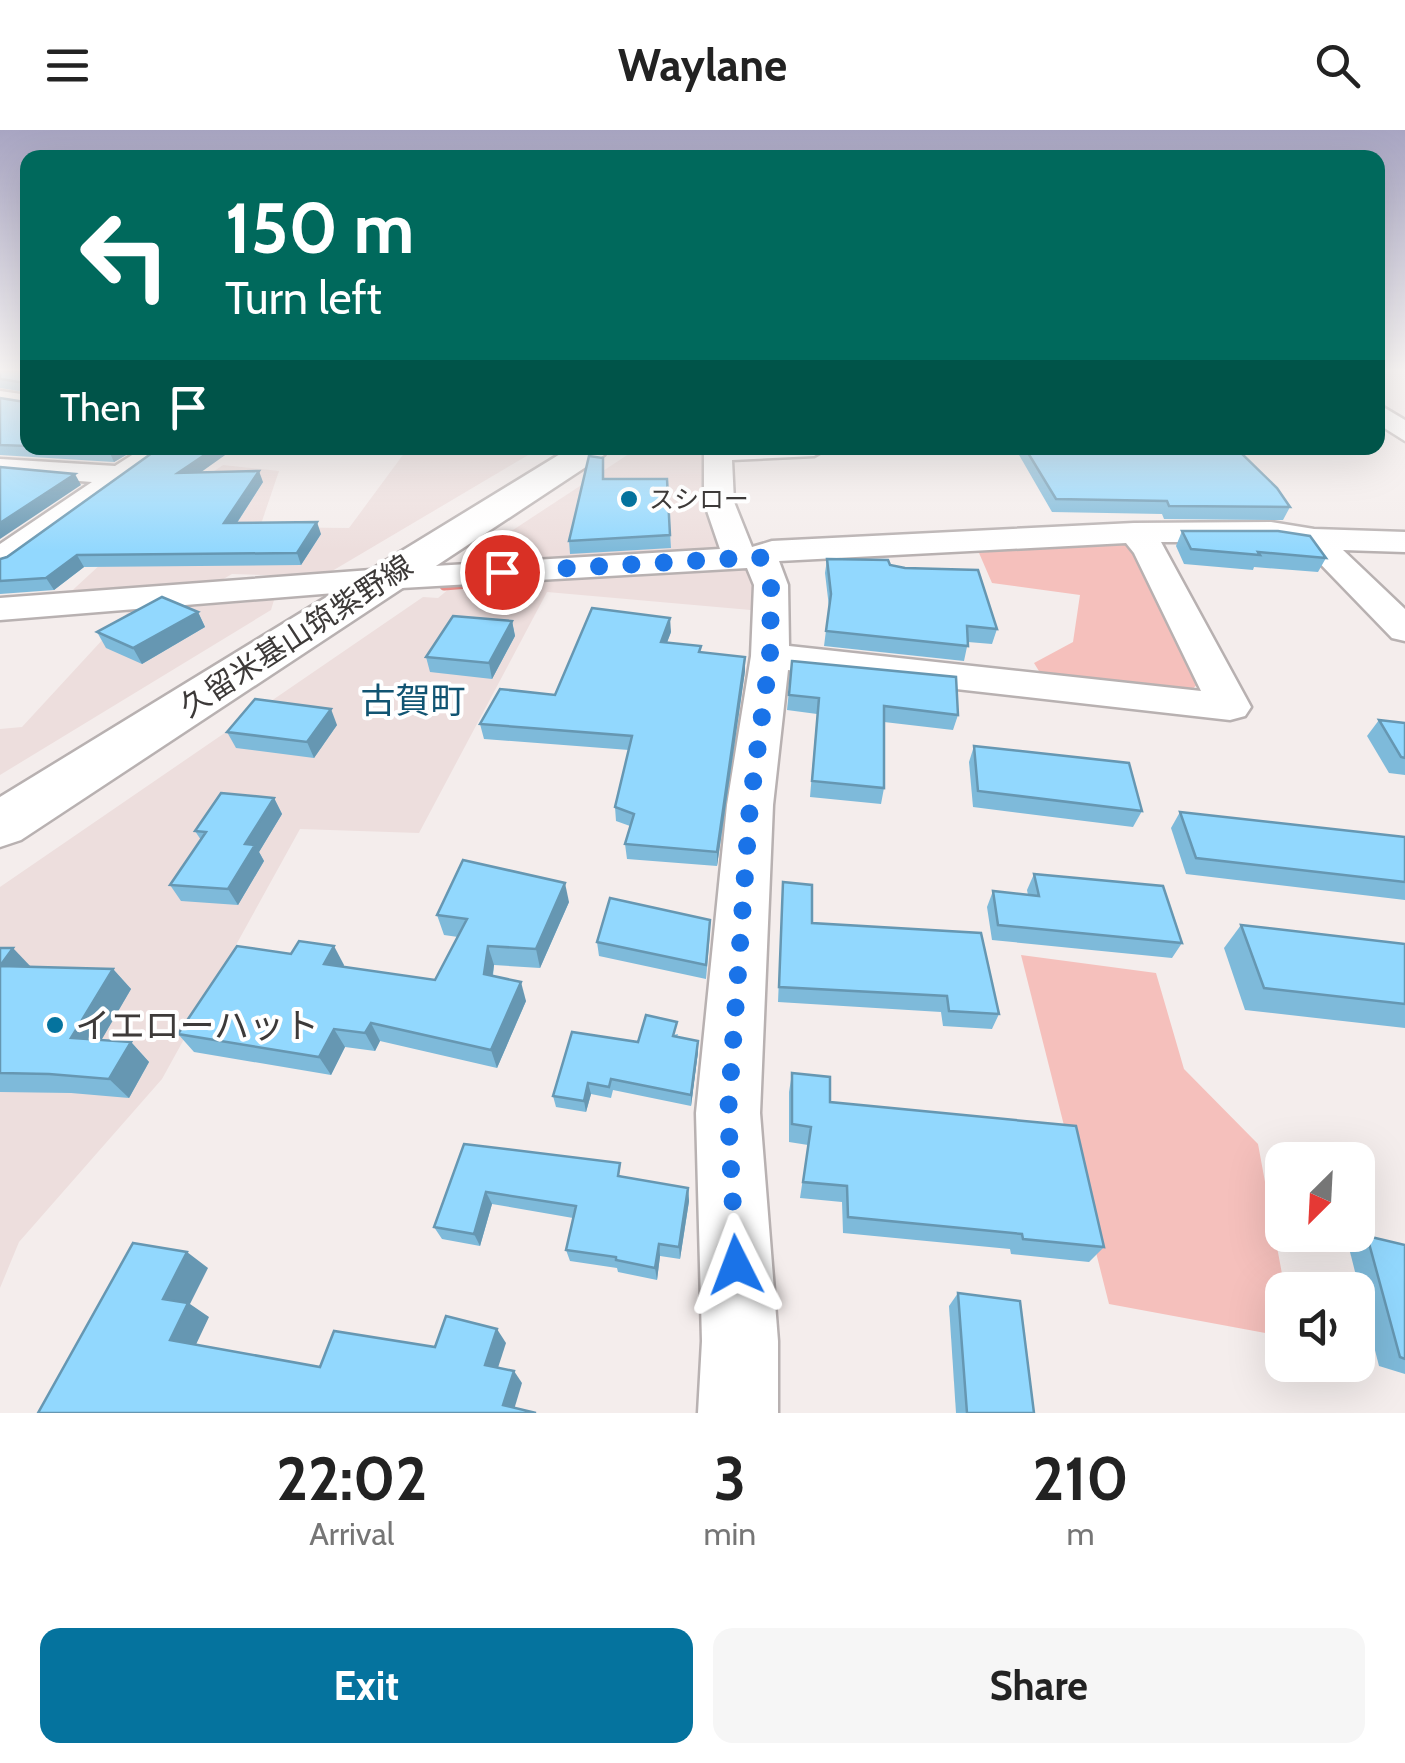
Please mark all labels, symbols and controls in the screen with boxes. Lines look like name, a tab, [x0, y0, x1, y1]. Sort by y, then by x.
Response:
icon: menu	[40, 38, 95, 93]
text: Waylane	[618, 38, 787, 92]
icon: search	[1310, 38, 1365, 93]
text: 150 m	[225, 185, 414, 271]
icon: left	[60, 190, 190, 320]
text: Turn left	[225, 271, 382, 325]
icon: arrive	[161, 380, 216, 435]
text: Then	[60, 384, 141, 431]
place label: スシロー	[649, 484, 749, 514]
marker: スシロー	[618, 488, 640, 510]
pin	[460, 530, 545, 615]
icon: arrive	[475, 545, 530, 600]
street label: 久留米基山筑紫野線	[173, 547, 419, 725]
district label: 古賀町	[360, 679, 466, 722]
place label: イエローハット	[75, 1004, 319, 1047]
marker: イエローハット	[44, 1014, 66, 1036]
north arrow	[1265, 1142, 1375, 1252]
map controls	[1265, 1142, 1375, 1382]
position arrow	[684, 1213, 788, 1317]
button: sound	[1265, 1272, 1375, 1382]
text: 22:02	[276, 1442, 427, 1515]
text: 3	[714, 1442, 746, 1515]
text: 210	[1032, 1442, 1129, 1515]
text: Arrival	[309, 1514, 394, 1553]
text: min	[703, 1514, 756, 1553]
text: m	[1067, 1514, 1095, 1553]
button: Exit	[40, 1628, 693, 1743]
button: Share	[713, 1628, 1365, 1743]

